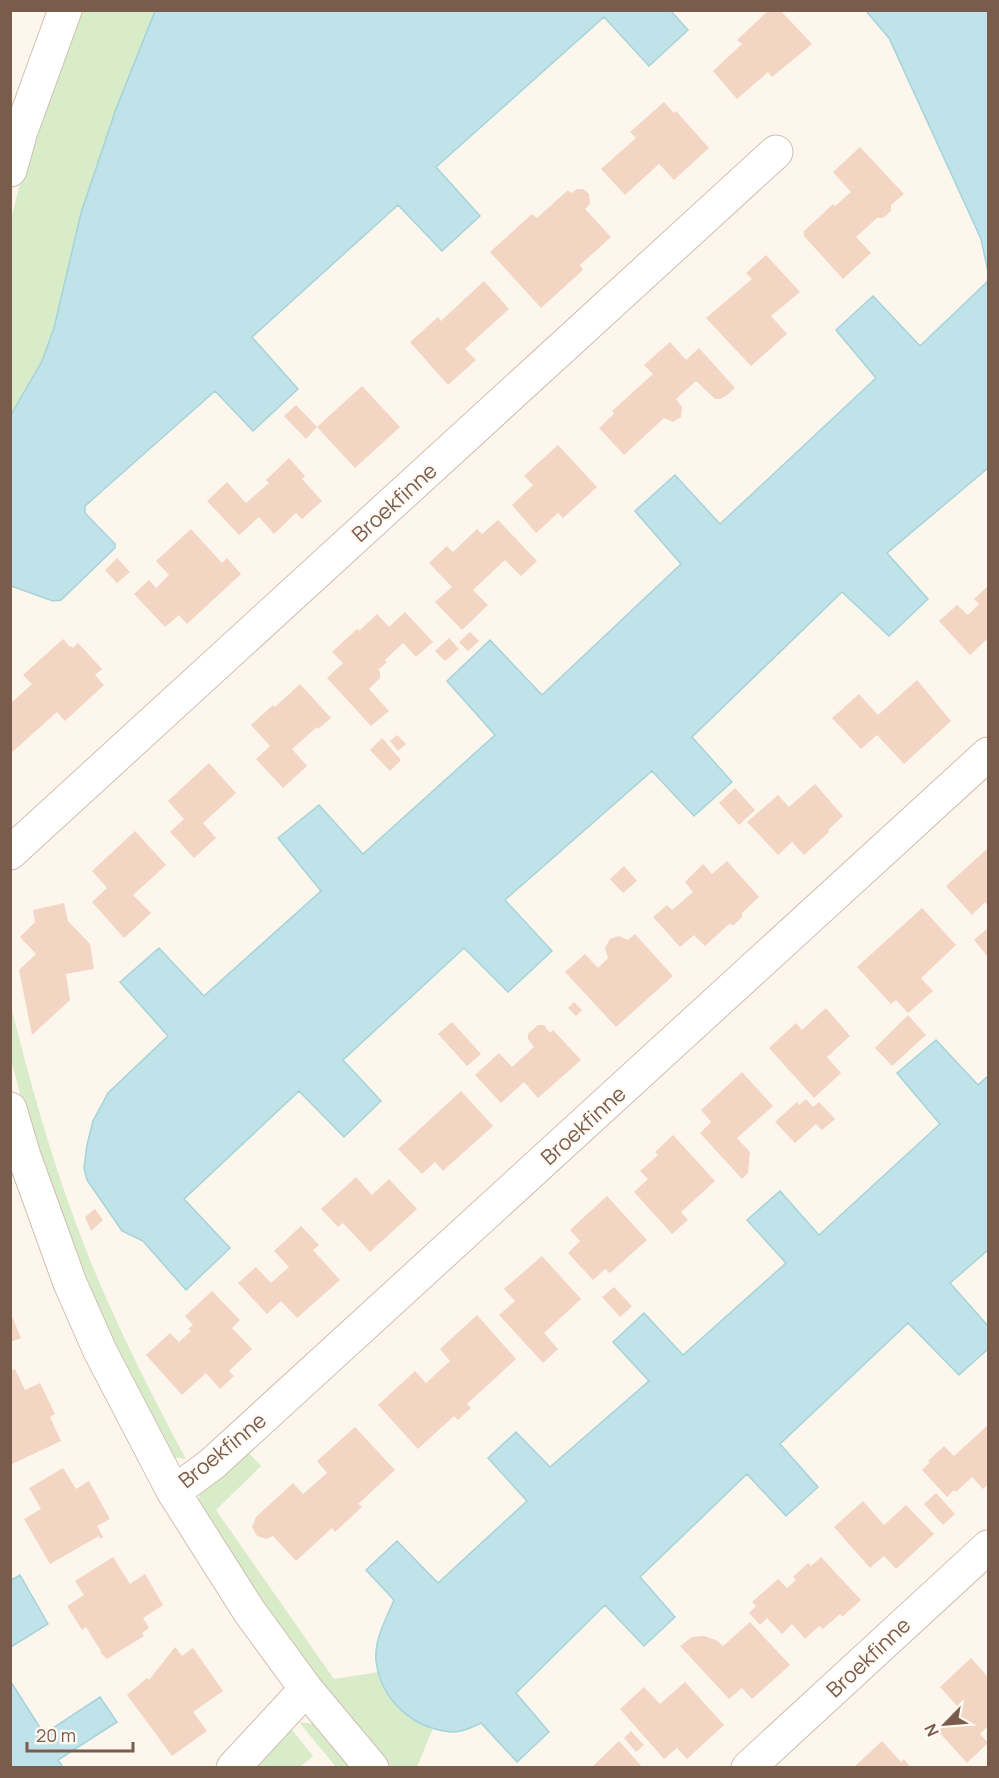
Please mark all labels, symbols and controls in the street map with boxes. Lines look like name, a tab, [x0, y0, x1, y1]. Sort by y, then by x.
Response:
street label: Broekfinne	[346, 456, 442, 548]
street label: Broekfinne	[535, 1079, 631, 1171]
street label: Broekfinne	[172, 1406, 272, 1494]
street label: Broekfinne	[820, 1611, 916, 1703]
north arrow	[915, 1694, 975, 1754]
scale bar	[27, 1715, 134, 1753]
text: N	[919, 1720, 944, 1740]
text: 20 m	[36, 1723, 76, 1747]

